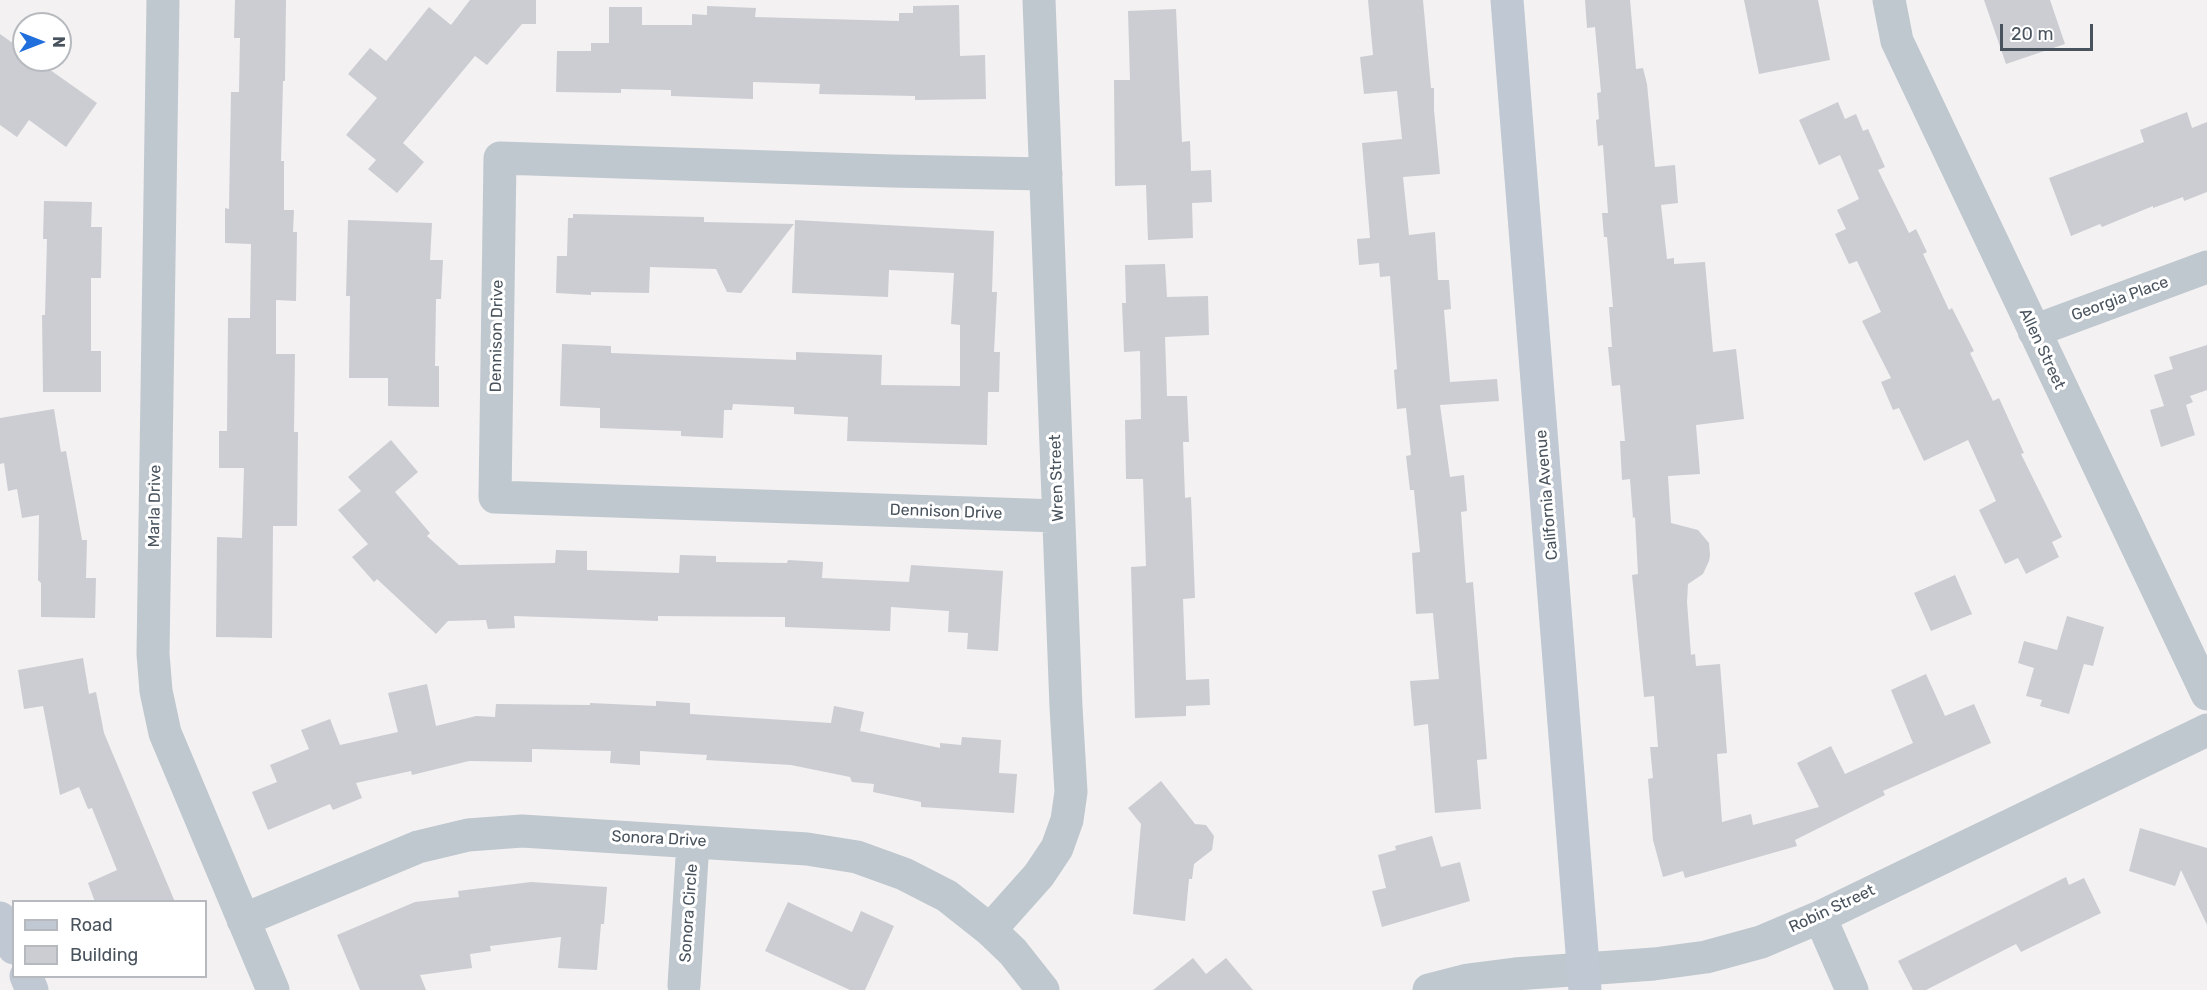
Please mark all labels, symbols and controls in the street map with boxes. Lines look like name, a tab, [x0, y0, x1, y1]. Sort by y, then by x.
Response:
north arrow	[12, 12, 72, 72]
scale bar	[2003, 12, 2096, 50]
text: 20 m	[2011, 23, 2053, 45]
text: N	[49, 36, 68, 48]
street label: Georgia Place	[2069, 273, 2171, 325]
street label: Dennison Drive	[486, 279, 508, 393]
street label: Allen Street	[2015, 305, 2069, 393]
street label: California Avenue	[1532, 429, 1562, 561]
street label: Wren Street	[1046, 434, 1068, 522]
street label: Marla Drive	[145, 464, 165, 548]
street label: Dennison Drive	[889, 500, 1003, 524]
street label: Sonora Drive	[611, 827, 707, 851]
street label: Sonora Circle	[676, 863, 702, 963]
street label: Robin Street	[1786, 881, 1878, 937]
legend	[12, 900, 207, 978]
text: Road	[70, 914, 113, 936]
text: Building	[70, 944, 138, 966]

